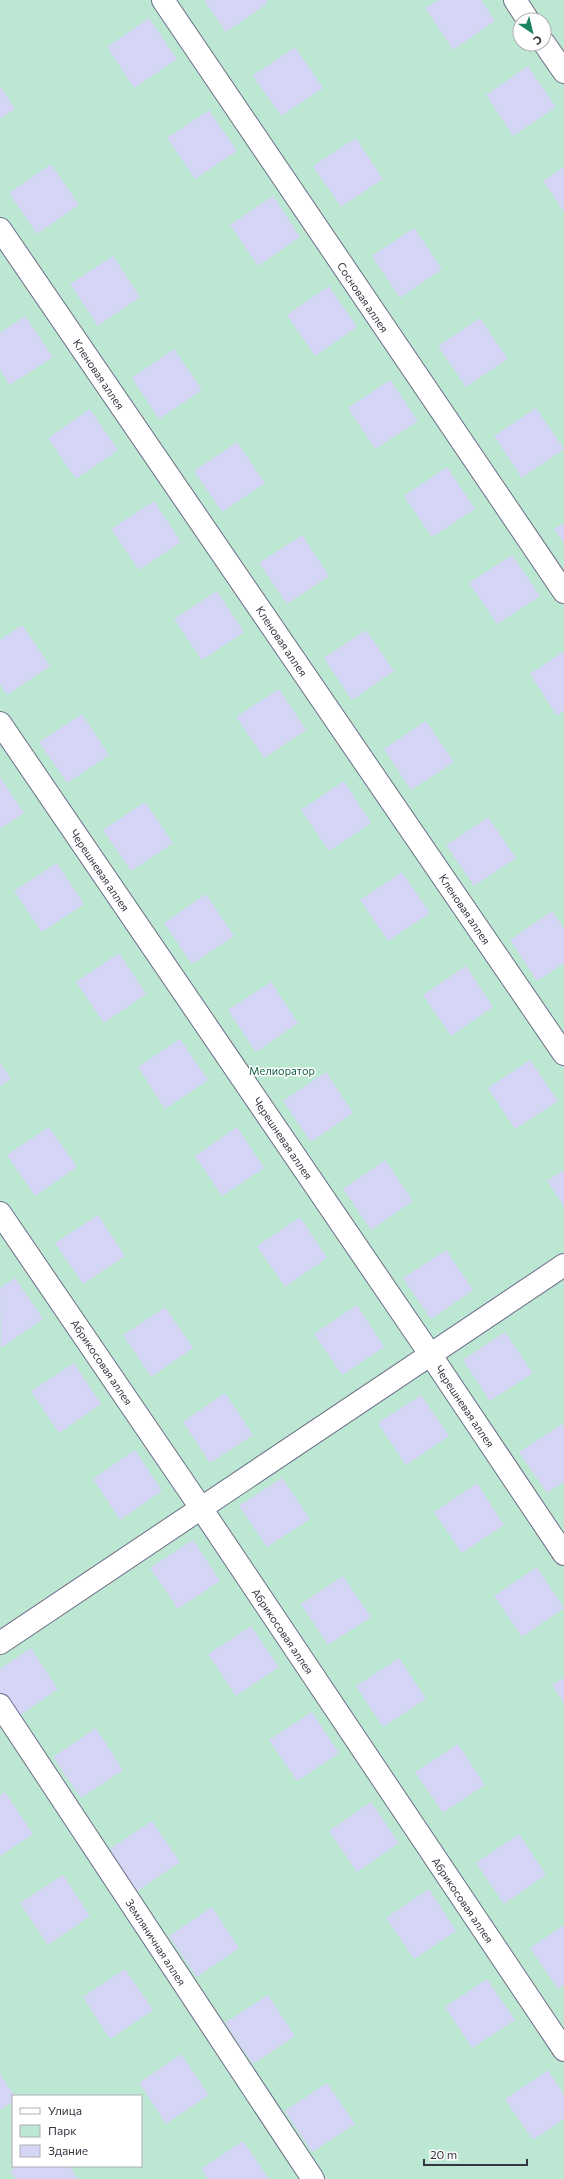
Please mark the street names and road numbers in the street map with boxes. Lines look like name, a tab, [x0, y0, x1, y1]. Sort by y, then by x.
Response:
street label: Сосновая аллея	[335, 259, 391, 335]
street label: Кленовая аллея	[71, 336, 127, 412]
street label: Кленовая аллея	[254, 603, 310, 679]
street label: Черешневая аллея	[68, 827, 132, 913]
street label: Кленовая аллея	[437, 871, 493, 947]
street label: Черешневая аллея	[251, 1095, 315, 1181]
street label: Абрикосовая аллея	[69, 1317, 135, 1407]
street label: Черешневая аллея	[433, 1363, 497, 1449]
street label: Абрикосовая аллея	[250, 1586, 316, 1676]
street label: Абрикосовая аллея	[430, 1855, 496, 1945]
street label: Земляничная аллея	[123, 1896, 189, 1988]

